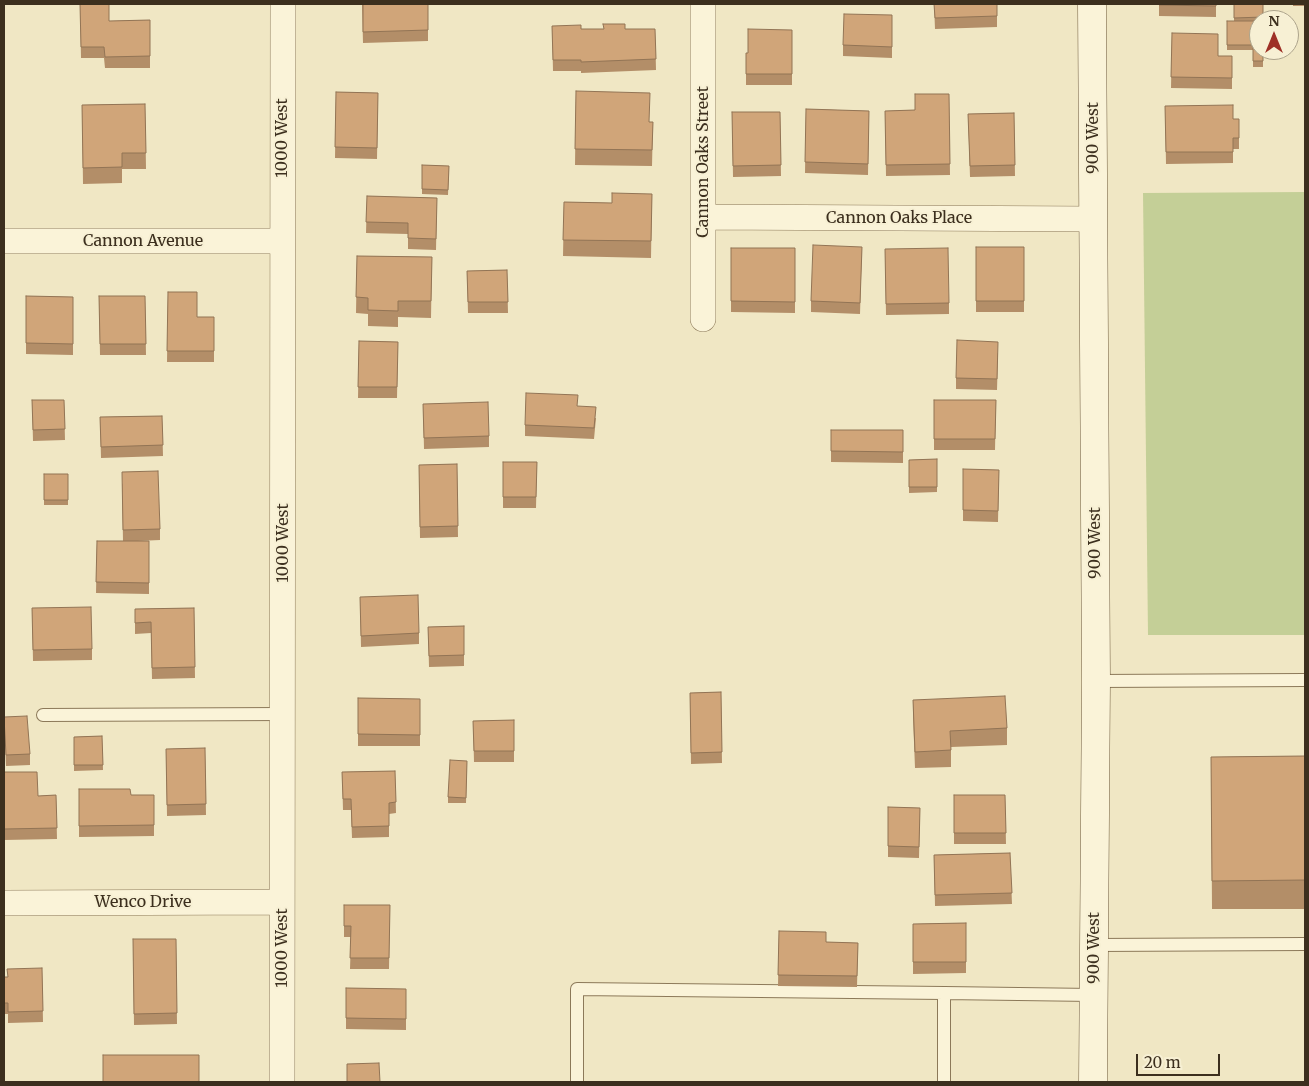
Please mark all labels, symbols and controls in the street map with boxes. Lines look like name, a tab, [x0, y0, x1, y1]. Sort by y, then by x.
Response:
north arrow	[1249, 10, 1299, 60]
text: N	[1268, 12, 1280, 30]
street label: Cannon Oaks Street	[693, 86, 713, 238]
street label: 1000 West	[272, 98, 292, 178]
street label: 900 West	[1083, 102, 1103, 174]
street label: Cannon Oaks Place	[826, 208, 972, 228]
street label: Cannon Avenue	[83, 231, 203, 251]
street label: 1000 West	[273, 503, 293, 583]
street label: 900 West	[1085, 507, 1105, 579]
street label: Wenco Drive	[95, 892, 191, 912]
street label: 1000 West	[272, 908, 292, 988]
street label: 900 West	[1084, 912, 1104, 984]
scale bar	[1139, 1044, 1223, 1076]
text: 20 m	[1144, 1053, 1181, 1072]

